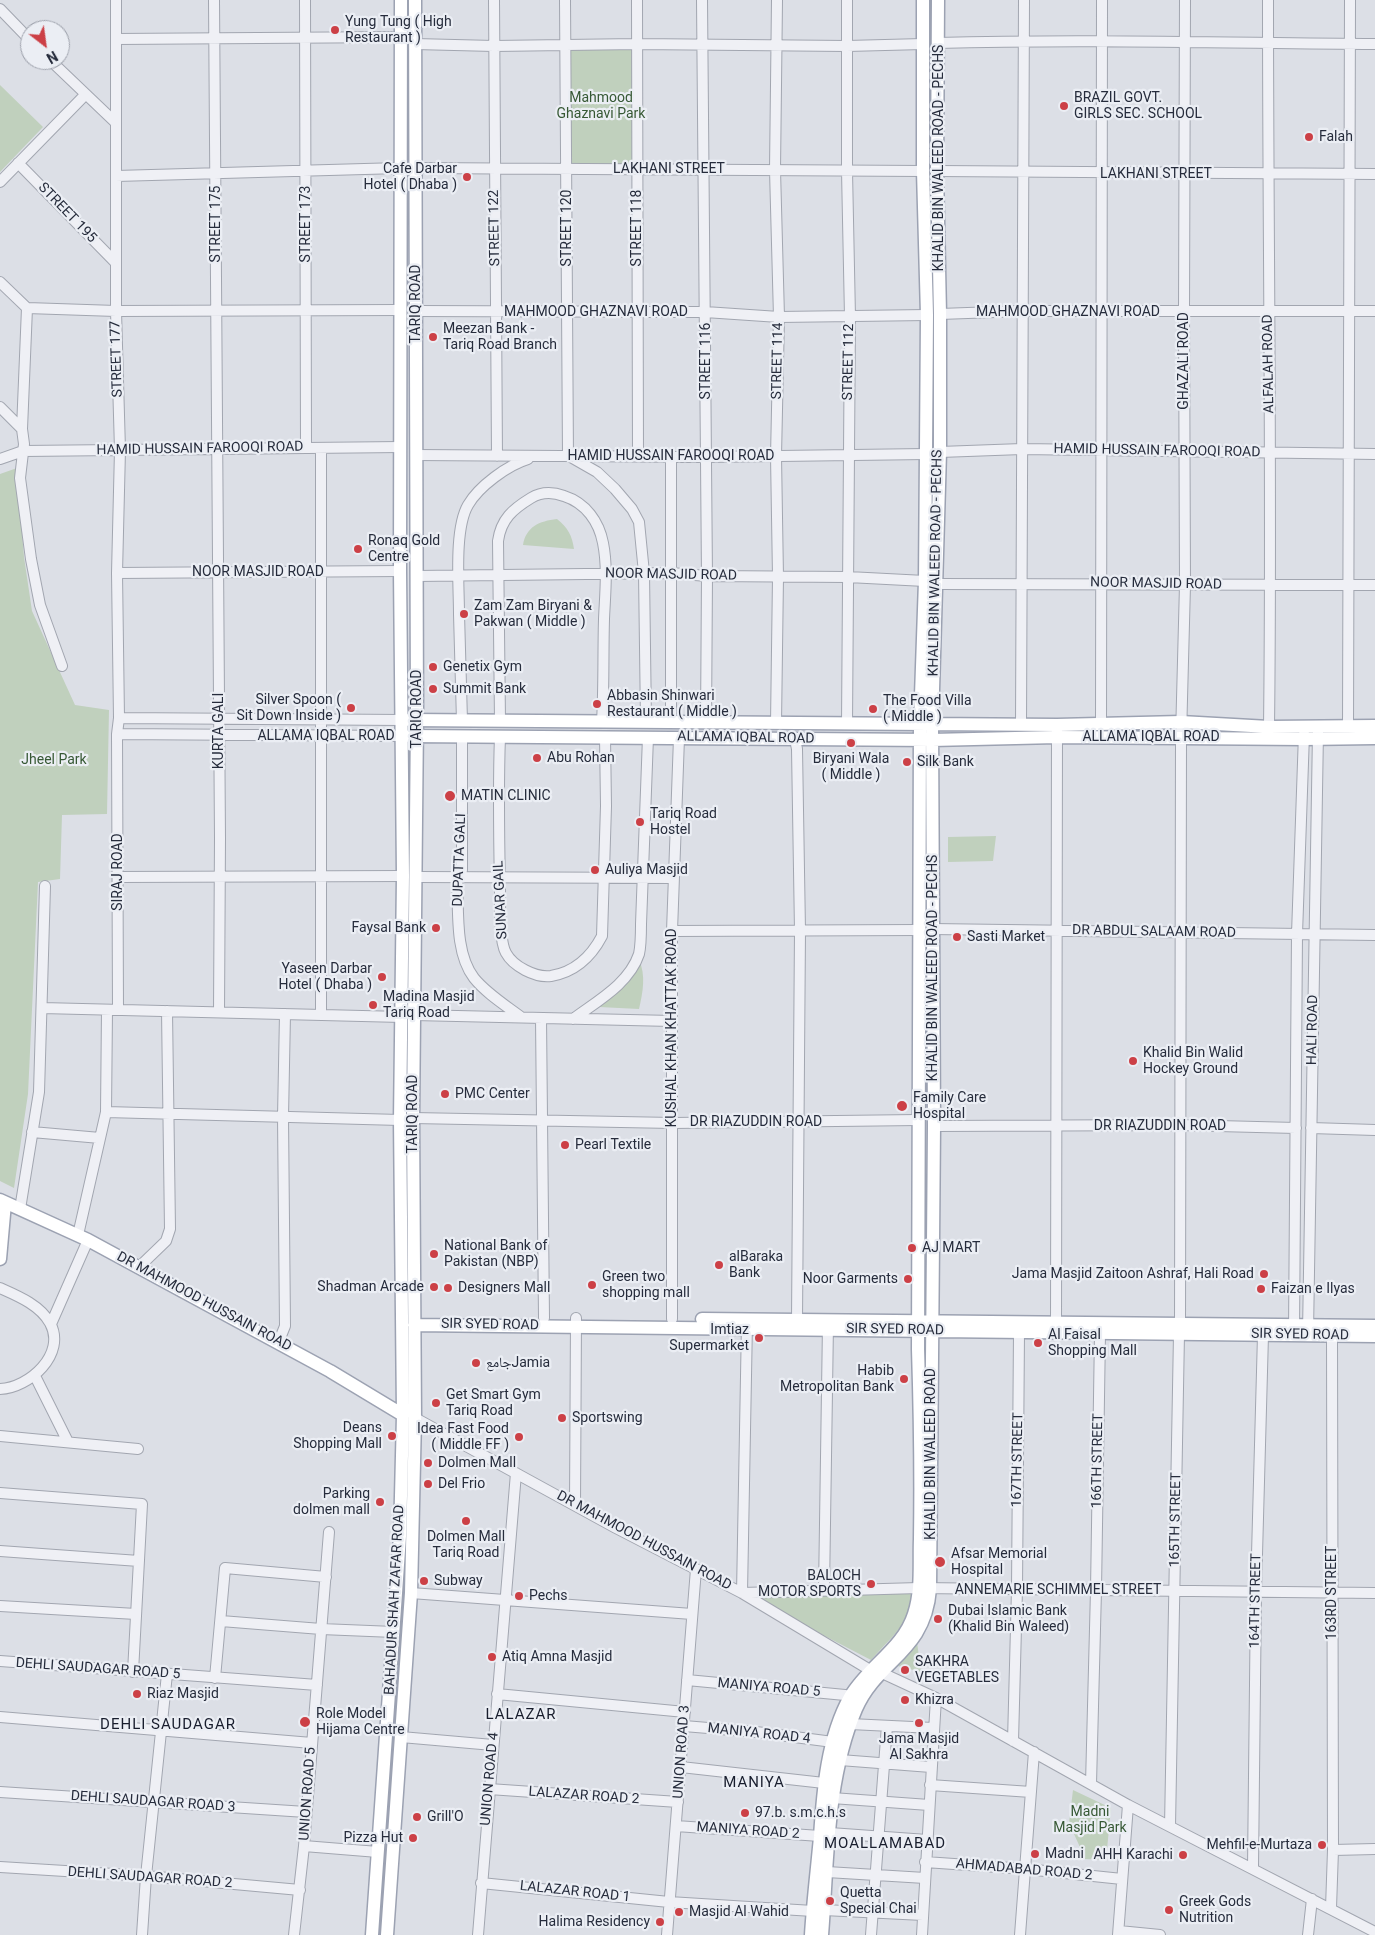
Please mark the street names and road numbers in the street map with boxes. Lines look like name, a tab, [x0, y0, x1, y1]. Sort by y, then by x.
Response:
street label: KHALID BIN WALEED ROAD - PECHS	[931, 45, 947, 271]
street label: LAKHANI STREET	[613, 161, 725, 177]
street label: LAKHANI STREET	[1100, 166, 1212, 182]
street label: STREET 195	[34, 180, 100, 246]
street label: STREET 175	[208, 186, 224, 262]
street label: STREET 173	[298, 186, 314, 262]
street label: STREET 122	[486, 189, 504, 267]
street label: STREET 120	[559, 190, 575, 266]
street label: STREET 118	[629, 190, 645, 266]
street label: TARIQ ROAD	[408, 265, 424, 343]
street label: MAHMOOD GHAZNAVI ROAD	[504, 304, 688, 320]
street label: MAHMOOD GHAZNAVI ROAD	[976, 304, 1160, 320]
street label: GHAZALI ROAD	[1176, 312, 1192, 410]
street label: ALFALAH ROAD	[1260, 314, 1278, 414]
street label: STREET 177	[107, 320, 127, 398]
street label: STREET 114	[769, 322, 787, 400]
street label: STREET 116	[698, 323, 714, 399]
street label: STREET 112	[840, 323, 858, 401]
street label: HAMID HUSSAIN FAROOQI ROAD	[96, 439, 304, 459]
street label: HAMID HUSSAIN FAROOQI ROAD	[1053, 441, 1261, 461]
street label: HAMID HUSSAIN FAROOQI ROAD	[568, 448, 774, 464]
street label: KHALID BIN WALEED ROAD - PECHS	[926, 449, 946, 677]
street label: NOOR MASJID ROAD	[192, 564, 324, 580]
street label: NOOR MASJID ROAD	[605, 565, 737, 585]
street label: NOOR MASJID ROAD	[1090, 574, 1222, 594]
street label: TARIQ ROAD	[409, 670, 425, 748]
street label: KURTA GALI	[211, 693, 227, 769]
street label: ALLAMA IQBAL ROAD	[257, 728, 395, 744]
street label: ALLAMA IQBAL ROAD	[677, 728, 815, 748]
street label: ALLAMA IQBAL ROAD	[1082, 729, 1220, 745]
street label: DUPATTA GALI	[450, 813, 470, 907]
street label: SIRAJ ROAD	[110, 833, 126, 911]
street label: KHALID BIN WALEED ROAD - PECHS	[925, 855, 941, 1081]
street label: SUNAR GAIL	[491, 860, 511, 940]
street label: DR ABDUL SALAAM ROAD	[1072, 922, 1236, 942]
street label: KUSHAL KHAN KHATTAK ROAD	[664, 928, 680, 1128]
street label: HALI ROAD	[1304, 995, 1322, 1065]
street label: TARIQ ROAD	[405, 1075, 421, 1153]
street label: DR RIAZUDDIN ROAD	[690, 1114, 822, 1130]
street label: DR RIAZUDDIN ROAD	[1094, 1118, 1226, 1134]
street label: DR MAHMOOD HUSSAIN ROAD	[114, 1249, 294, 1355]
street label: SIR SYED ROAD	[441, 1316, 539, 1334]
street label: SIR SYED ROAD	[846, 1321, 944, 1339]
street label: SIR SYED ROAD	[1251, 1326, 1349, 1344]
street label: KHALID BIN WALEED ROAD	[923, 1368, 939, 1540]
street label: 167TH STREET	[1009, 1412, 1027, 1508]
street label: 166TH STREET	[1089, 1413, 1107, 1509]
street label: 165TH STREET	[1167, 1472, 1185, 1568]
street label: DR MAHMOOD HUSSAIN ROAD	[554, 1488, 734, 1594]
street label: BAHADUR SHAH ZAFAR ROAD	[382, 1505, 408, 1695]
street label: 163RD STREET	[1324, 1546, 1340, 1640]
street label: 164TH STREET	[1247, 1553, 1265, 1649]
street label: ANNEMARIE SCHIMMEL STREET	[955, 1582, 1161, 1598]
street label: DEHLI SAUDAGAR ROAD 5	[15, 1655, 181, 1683]
street label: MANIYA ROAD 5	[717, 1675, 821, 1701]
street label: UNION ROAD 3	[670, 1705, 694, 1799]
street label: MANIYA ROAD 4	[707, 1720, 811, 1748]
street label: UNION ROAD 4	[478, 1732, 502, 1826]
street label: UNION ROAD 5	[296, 1747, 320, 1841]
street label: LALAZAR ROAD 2	[528, 1784, 640, 1808]
street label: DEHLI SAUDAGAR ROAD 3	[70, 1788, 236, 1816]
street label: MANIYA ROAD 2	[696, 1819, 800, 1843]
street label: AHMADABAD ROAD 2	[955, 1856, 1093, 1884]
street label: DEHLI SAUDAGAR ROAD 2	[67, 1864, 233, 1892]
street label: LALAZAR ROAD 1	[519, 1878, 631, 1906]

